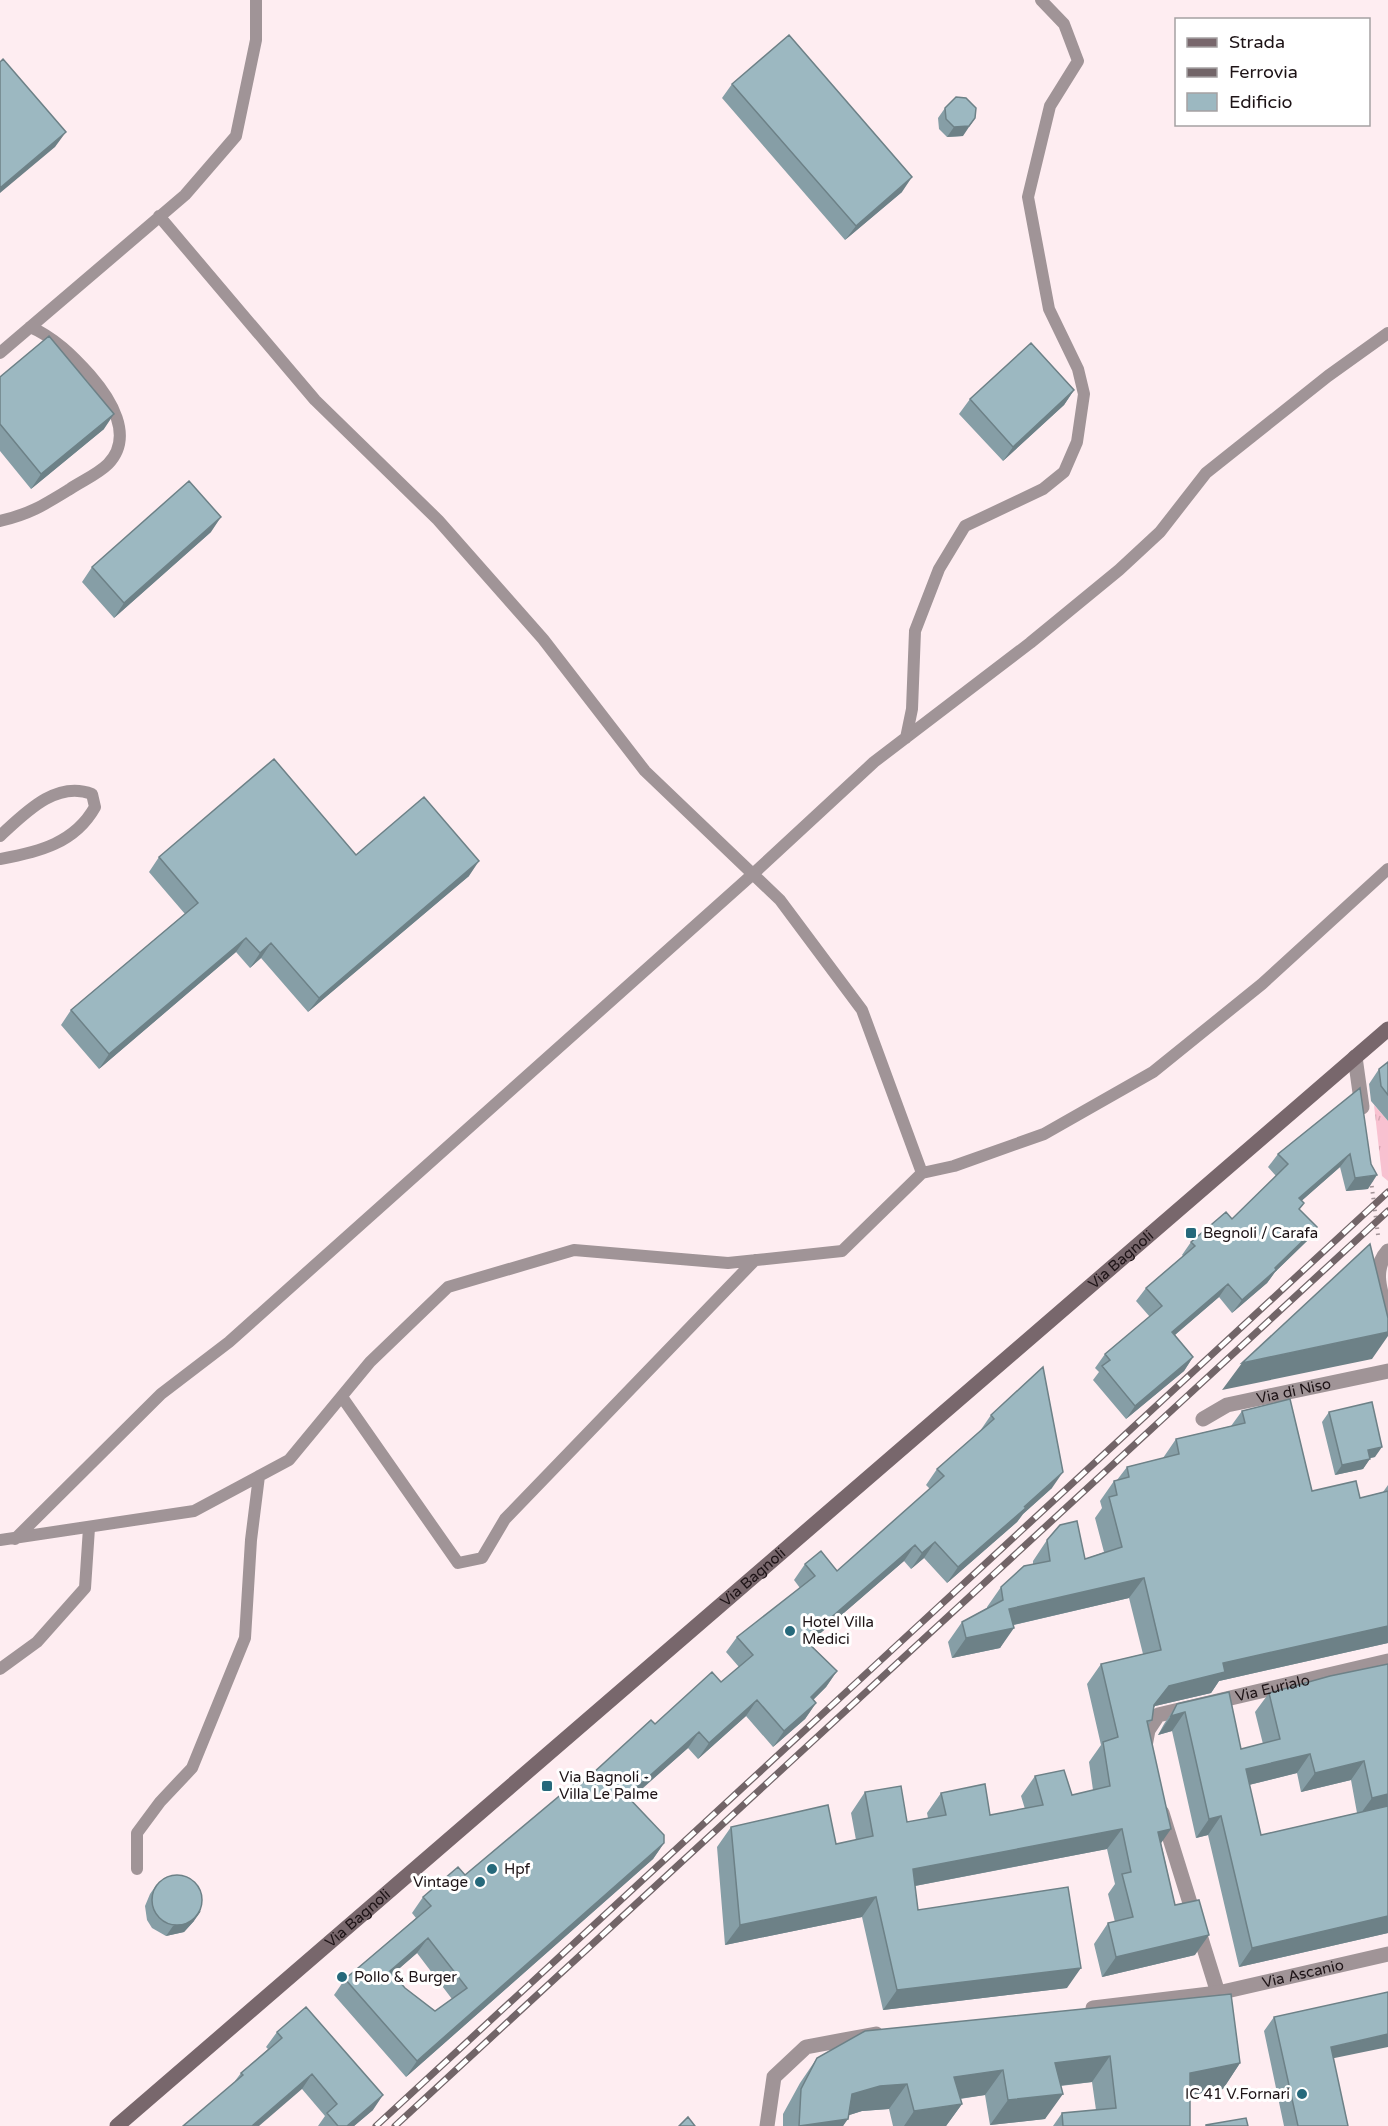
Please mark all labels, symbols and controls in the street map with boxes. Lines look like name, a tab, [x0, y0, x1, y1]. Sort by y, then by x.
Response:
legend	[1175, 18, 1370, 126]
text: Strada	[1229, 31, 1285, 53]
text: Ferrovia	[1229, 61, 1298, 83]
text: Edificio	[1229, 91, 1293, 113]
place label: Begnoli / Carafa	[1203, 1224, 1318, 1242]
marker: Begnoli / Carafa	[1184, 1226, 1198, 1240]
street label: Via Bagnoli	[1084, 1227, 1157, 1293]
street label: Via di Niso	[1255, 1374, 1333, 1408]
street label: Via Bagnoli	[717, 1544, 789, 1610]
place label: Hotel Villa Medici	[802, 1613, 874, 1648]
marker: Hotel Villa Medici	[783, 1624, 797, 1638]
street label: Via Eurialo	[1234, 1671, 1311, 1706]
place label: Via Bagnoli - Villa Le Palme	[559, 1768, 658, 1803]
marker: Via Bagnoli - Villa Le Palme	[540, 1779, 554, 1793]
place label: Hpf	[504, 1860, 531, 1878]
marker: Hpf	[485, 1862, 499, 1876]
place label: Vintage	[413, 1873, 468, 1891]
marker: Vintage	[473, 1875, 487, 1889]
street label: Via Bagnoli	[321, 1885, 394, 1951]
street label: Via Ascanio	[1260, 1955, 1345, 1992]
place label: Pollo & Burger	[354, 1968, 457, 1986]
marker: Pollo & Burger	[335, 1970, 349, 1984]
place label: IC 41 V.Fornari	[1185, 2085, 1290, 2103]
marker: IC 41 V.Fornari	[1295, 2087, 1309, 2101]

